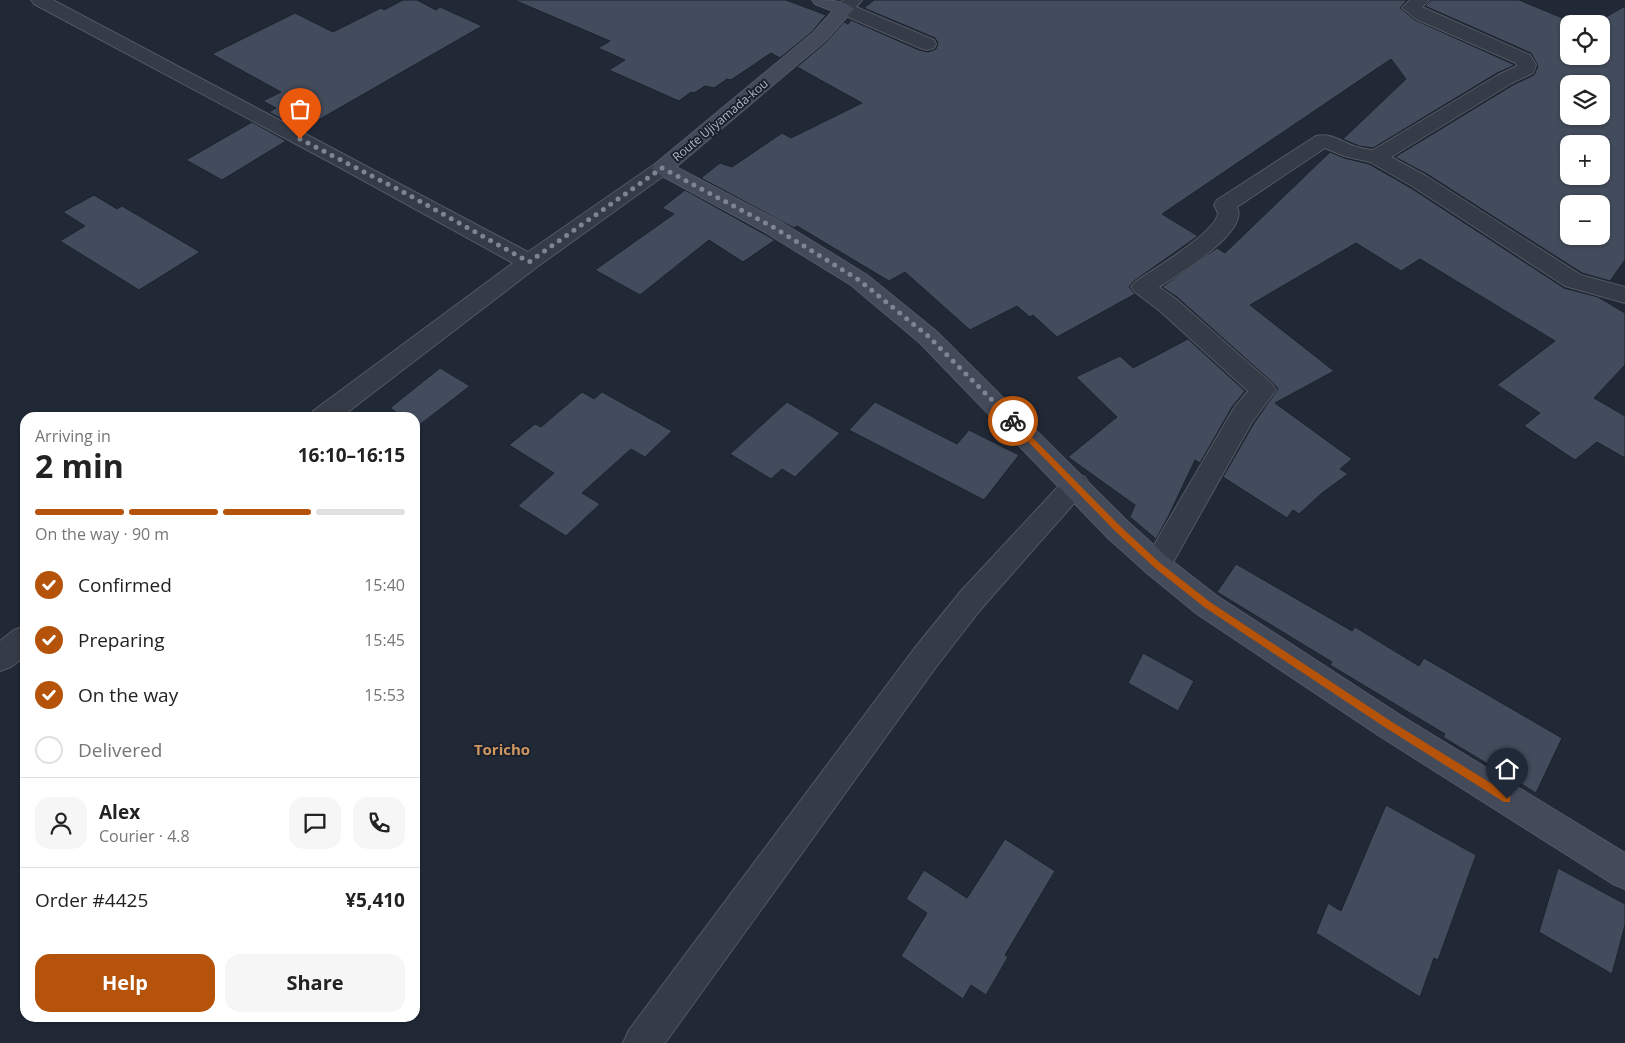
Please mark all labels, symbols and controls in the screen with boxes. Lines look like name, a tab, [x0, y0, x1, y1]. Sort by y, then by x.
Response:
map controls	[1560, 15, 1610, 245]
button: locate	[1560, 15, 1610, 65]
street label: Route Ujiyamada-kou	[669, 75, 771, 165]
button: layers	[1560, 75, 1610, 125]
pin	[279, 88, 321, 139]
icon: bag	[286, 95, 314, 123]
button: +	[1560, 135, 1610, 185]
button: −	[1560, 195, 1610, 245]
courier	[988, 396, 1038, 446]
icon: bike	[999, 407, 1027, 435]
text: Arriving in	[35, 425, 111, 447]
text: 16:10–16:15	[298, 442, 405, 468]
text: 2 min	[35, 444, 124, 487]
text: On the way · 90 m	[35, 523, 169, 545]
icon: check	[35, 571, 63, 599]
text: Confirmed	[78, 572, 172, 598]
text: 15:40	[364, 574, 405, 596]
icon: check	[35, 626, 63, 654]
text: Preparing	[78, 627, 165, 653]
text: 15:45	[364, 629, 405, 651]
icon: check	[35, 681, 63, 709]
text: On the way	[78, 682, 178, 708]
text: 15:53	[364, 684, 405, 706]
text: Delivered	[78, 737, 162, 763]
district label: Toricho	[474, 739, 530, 759]
pin	[1486, 748, 1528, 799]
icon: home	[1493, 755, 1521, 783]
button: person	[35, 797, 87, 849]
button: chat	[289, 797, 341, 849]
button: phone	[353, 797, 405, 849]
text: Alex	[99, 799, 140, 825]
text: Courier · 4.8	[99, 825, 190, 847]
text: Order #4425	[35, 887, 148, 913]
text: ¥5,410	[345, 887, 405, 913]
button: Help	[35, 954, 215, 1012]
button: Share	[225, 954, 405, 1012]

